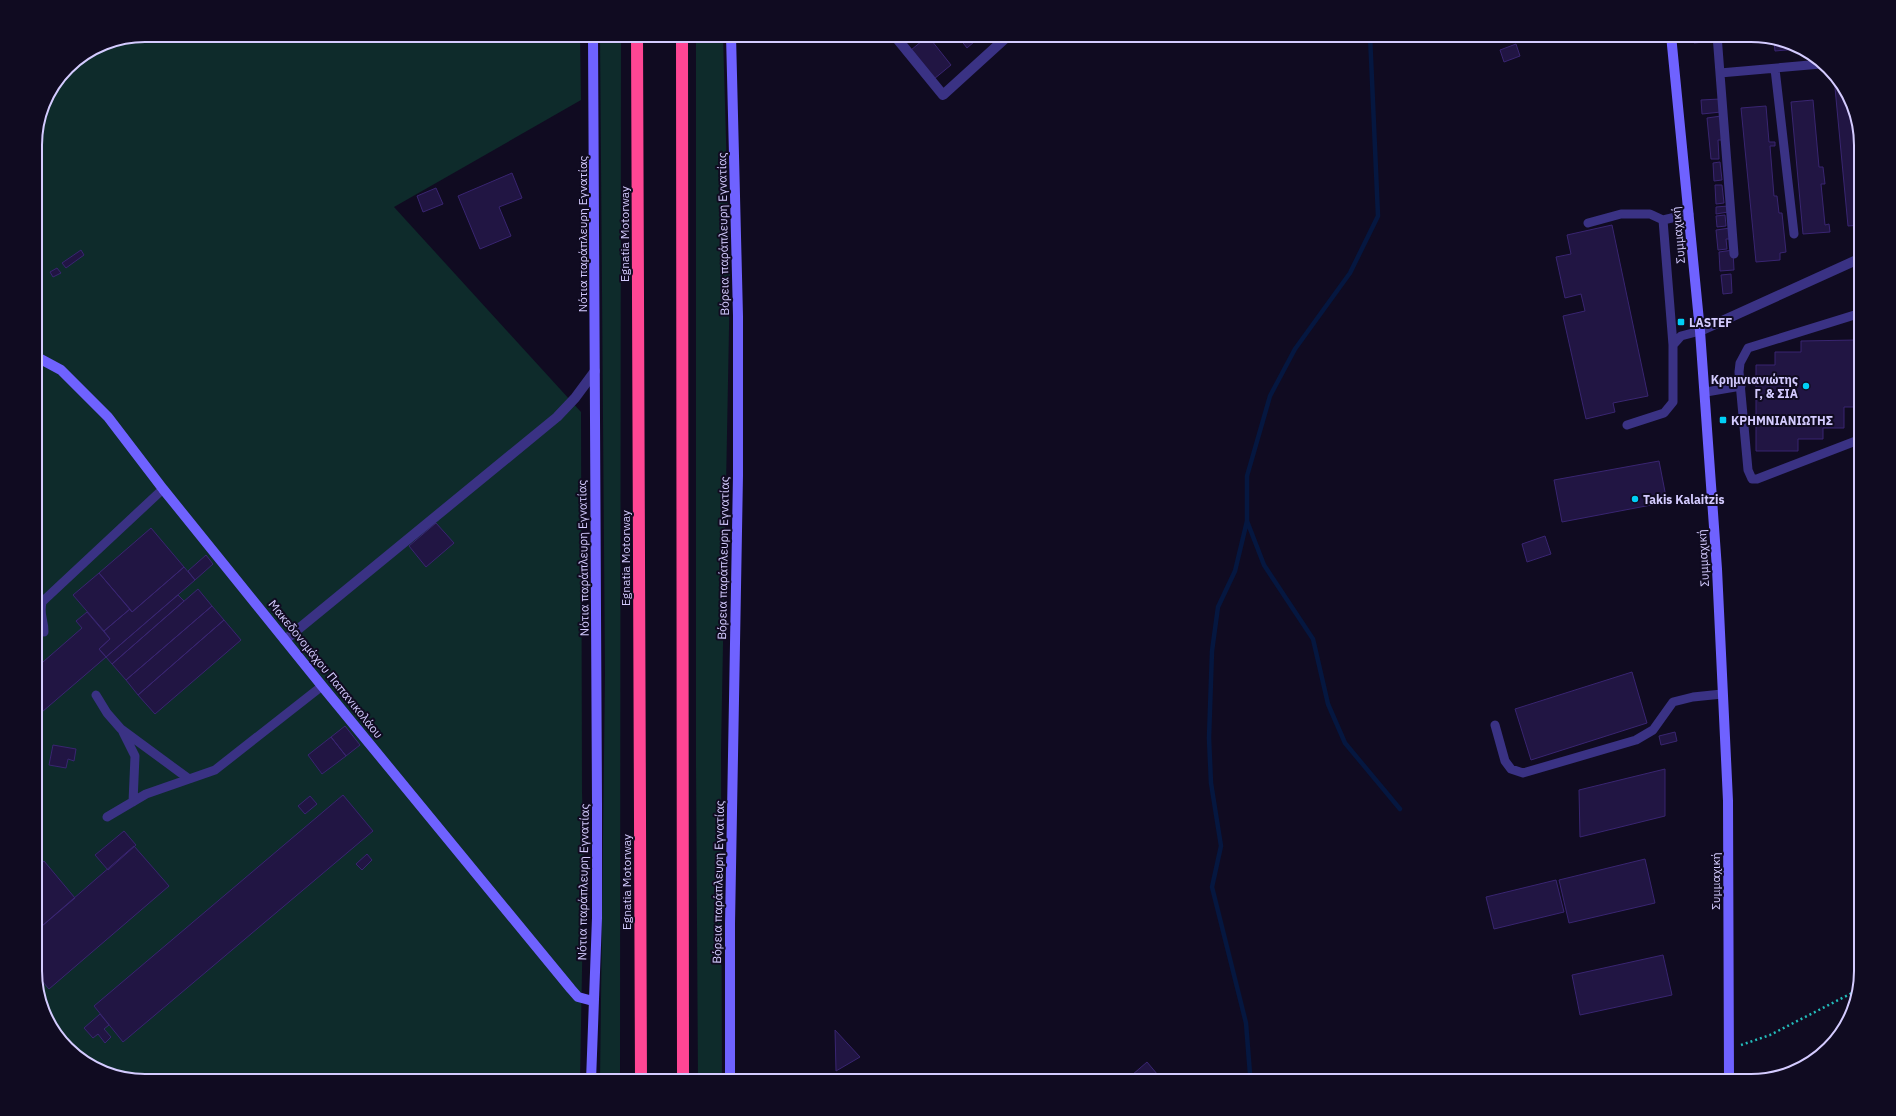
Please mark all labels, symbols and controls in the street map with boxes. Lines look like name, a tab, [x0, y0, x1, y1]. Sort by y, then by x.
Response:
street label: Βόρεια παράπλευρη Εγνατίας	[714, 152, 732, 316]
street label: Νότια παράπλευρη Εγνατίας	[575, 155, 590, 312]
street label: Egnatia Motorway	[617, 186, 632, 282]
street label: Συμμαχική	[1668, 206, 1688, 264]
place label: LASTEF	[1689, 315, 1732, 330]
marker: LASTEF	[1676, 317, 1686, 327]
place label: Κρημνιανιώτης Γ, & ΣΙΑ	[1711, 372, 1798, 401]
marker: Κρημνιανιώτης Γ, & ΣΙΑ	[1801, 381, 1811, 391]
place label: ΚΡΗΜΝΙΑΝΙΩΤΗΣ	[1731, 413, 1833, 428]
marker: ΚΡΗΜΝΙΑΝΙΩΤΗΣ	[1718, 415, 1728, 425]
street label: Βόρεια παράπλευρη Εγνατίας	[714, 476, 732, 640]
street label: Νότια παράπλευρη Εγνατίας	[574, 479, 592, 636]
place label: Takis Kalaitzis	[1643, 492, 1724, 507]
marker: Takis Kalaitzis	[1630, 494, 1640, 504]
street label: Egnatia Motorway	[618, 510, 633, 606]
street label: Συμμαχική	[1694, 529, 1712, 587]
street label: Μακεδονομάχου Παπανικολάου	[266, 597, 386, 741]
street label: Βόρεια παράπλευρη Εγνατίας	[709, 800, 727, 964]
street label: Νότια παράπλευρη Εγνατίας	[574, 803, 592, 960]
street label: Egnatia Motorway	[619, 834, 634, 930]
street label: Συμμαχική	[1708, 852, 1723, 910]

